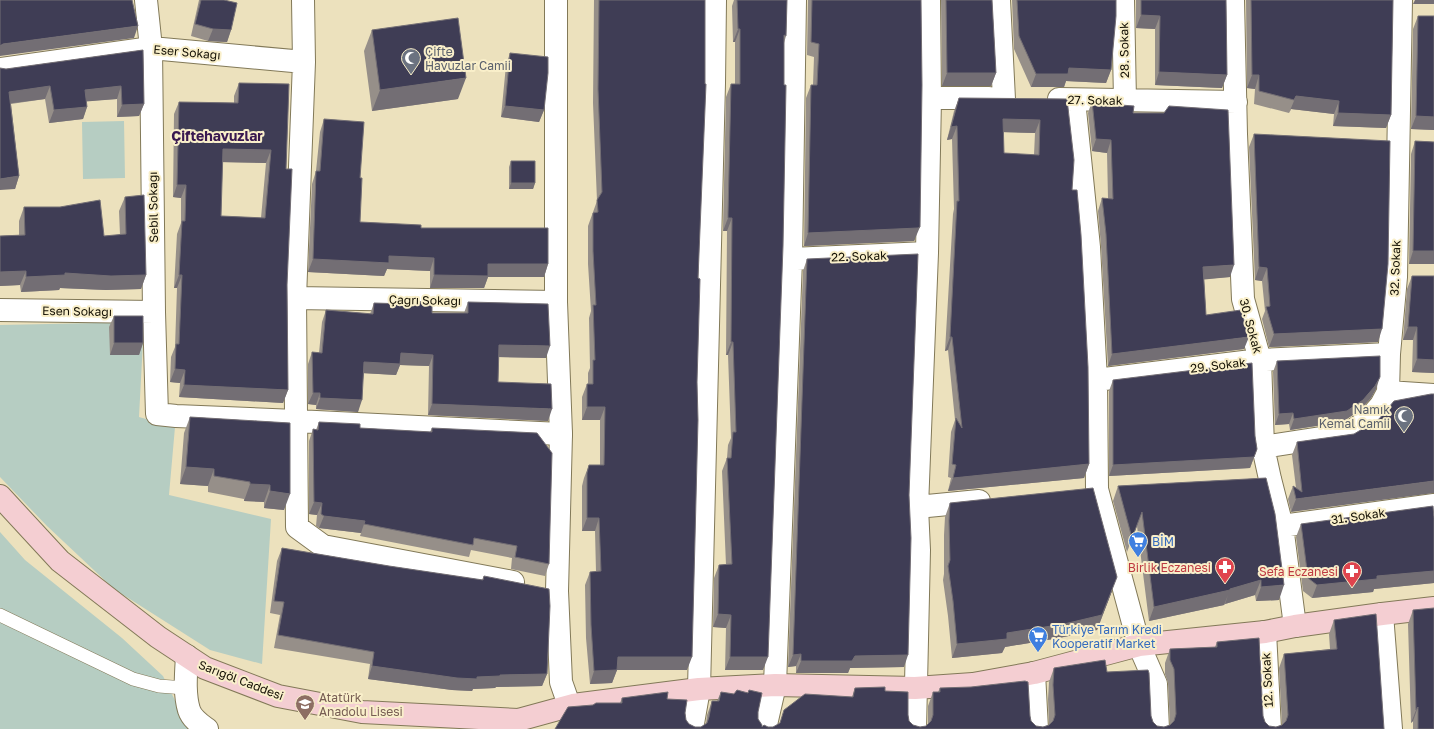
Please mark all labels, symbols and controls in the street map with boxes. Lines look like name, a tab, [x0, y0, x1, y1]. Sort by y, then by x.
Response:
street label: 28. Sokak	[1116, 22, 1132, 78]
street label: Eser Sokağı	[153, 42, 221, 62]
place label: Çifte Havuzlar Camii	[425, 44, 511, 73]
mosque icon: Çifte Havuzlar Camii	[400, 47, 422, 75]
street label: 27. Sokak	[1067, 92, 1123, 108]
district label: Çiftehavuzlar	[171, 127, 263, 144]
street label: Sebil Sokağı	[145, 171, 161, 243]
street label: 32. Sokak	[1387, 240, 1403, 296]
street label: 22. Sokak	[831, 248, 887, 264]
street label: Çağrı Sokağı	[389, 292, 461, 308]
street label: 30. Sokak	[1236, 297, 1266, 355]
street label: Esen Sokağı	[42, 303, 112, 319]
street label: 29. Sokak	[1189, 354, 1247, 376]
place label: Namık Kemal Camii	[1319, 402, 1390, 431]
mosque icon: Namık Kemal Camii	[1393, 405, 1415, 433]
street label: 31. Sokak	[1330, 505, 1386, 527]
supermarket icon: BİM	[1127, 530, 1149, 558]
place label: BİM	[1152, 534, 1174, 549]
pharmacy icon: Birlik Eczanesi	[1214, 556, 1236, 584]
place label: Birlik Eczanesi	[1128, 560, 1211, 575]
pharmacy icon: Sefa Eczanesi	[1341, 560, 1363, 588]
place label: Sefa Eczanesi	[1259, 564, 1338, 579]
place label: Türkiye Tarım Kredi Kooperatif Market	[1052, 622, 1162, 651]
supermarket icon: Türkiye Tarım Kredi Kooperatif Market	[1027, 625, 1049, 653]
street label: 12. Sokak	[1258, 652, 1276, 708]
street label: Sarıgöl Caddesi	[196, 657, 286, 703]
place label: Atatürk Anadolu Lisesi	[319, 690, 403, 719]
school or university icon: Atatürk Anadolu Lisesi	[294, 693, 316, 721]

